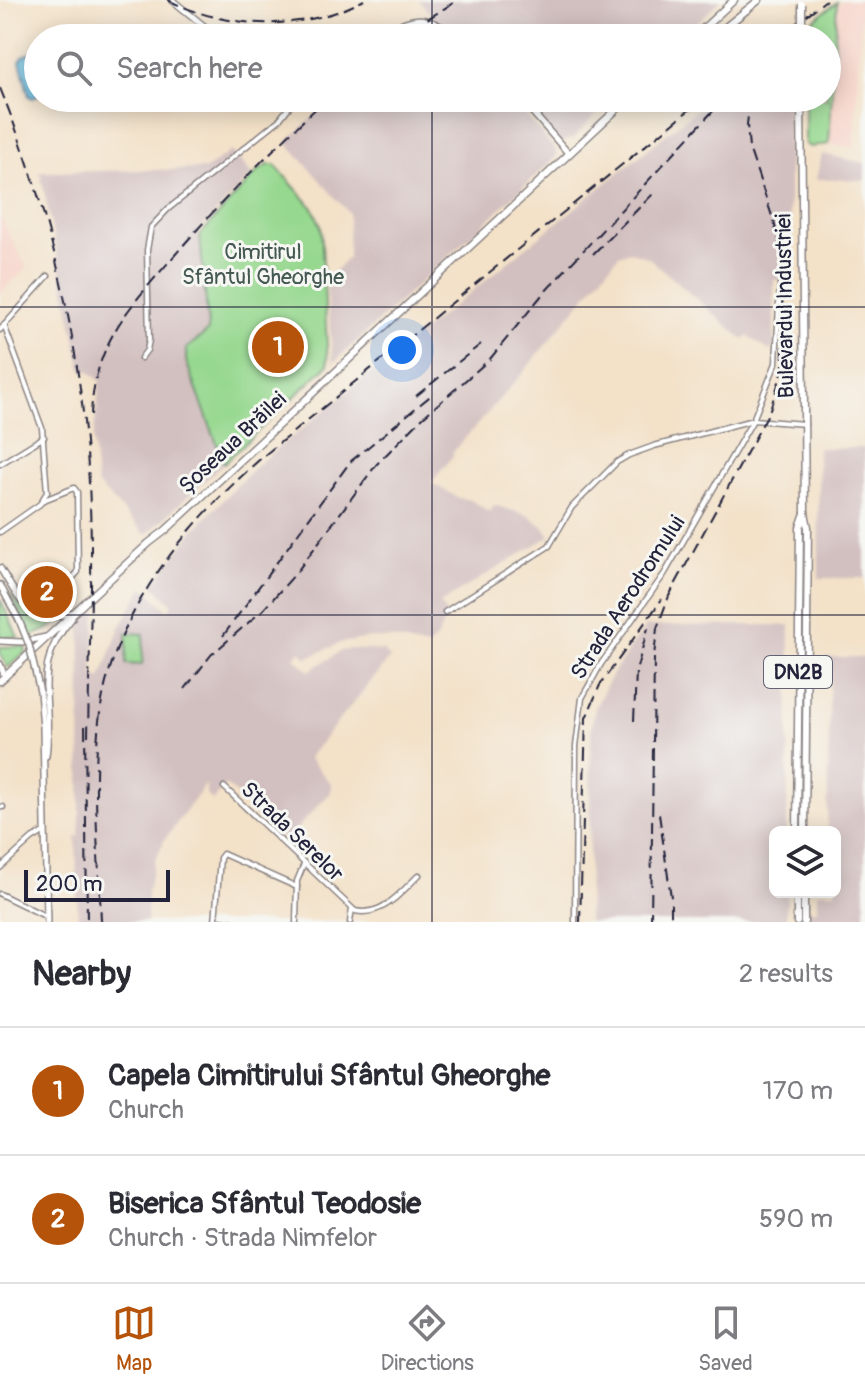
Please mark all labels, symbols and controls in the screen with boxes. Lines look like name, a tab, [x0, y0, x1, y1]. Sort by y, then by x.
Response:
search box	[24, 24, 841, 112]
icon: search	[52, 46, 96, 90]
text: Search here	[116, 50, 263, 87]
street label: Bulevardul Industriei	[769, 213, 801, 399]
park label: Cimitirul Sfântul Gheorghe	[182, 238, 344, 291]
pin: 1	[252, 317, 304, 377]
your location	[382, 330, 422, 370]
street label: Șoseaua Brăilei	[173, 386, 292, 500]
street label: Strada Aerodromului	[564, 510, 691, 685]
pin: 2	[21, 562, 73, 622]
road number: DN2B	[764, 656, 832, 688]
street label: Strada Serelor	[235, 776, 350, 888]
map controls	[769, 826, 841, 898]
button: layers	[769, 826, 841, 898]
scale bar	[24, 866, 170, 902]
text: 200 m	[36, 870, 103, 898]
text: Nearby	[32, 953, 131, 996]
text: 2 results	[739, 958, 833, 990]
text: Capela Cimitirului Sfântul Gheorghe	[108, 1057, 550, 1094]
text: 1	[53, 1075, 63, 1107]
text: 170 m	[763, 1075, 833, 1107]
text: Church	[108, 1094, 184, 1126]
text: Biserica Sfântul Teodosie	[108, 1185, 421, 1222]
text: 2	[51, 1203, 65, 1235]
text: 590 m	[759, 1203, 833, 1235]
text: Church · Strada Nimfelor	[108, 1222, 377, 1254]
tab: Map	[112, 1301, 156, 1377]
tab: Directions	[381, 1301, 474, 1377]
tab: Saved	[698, 1301, 753, 1377]

